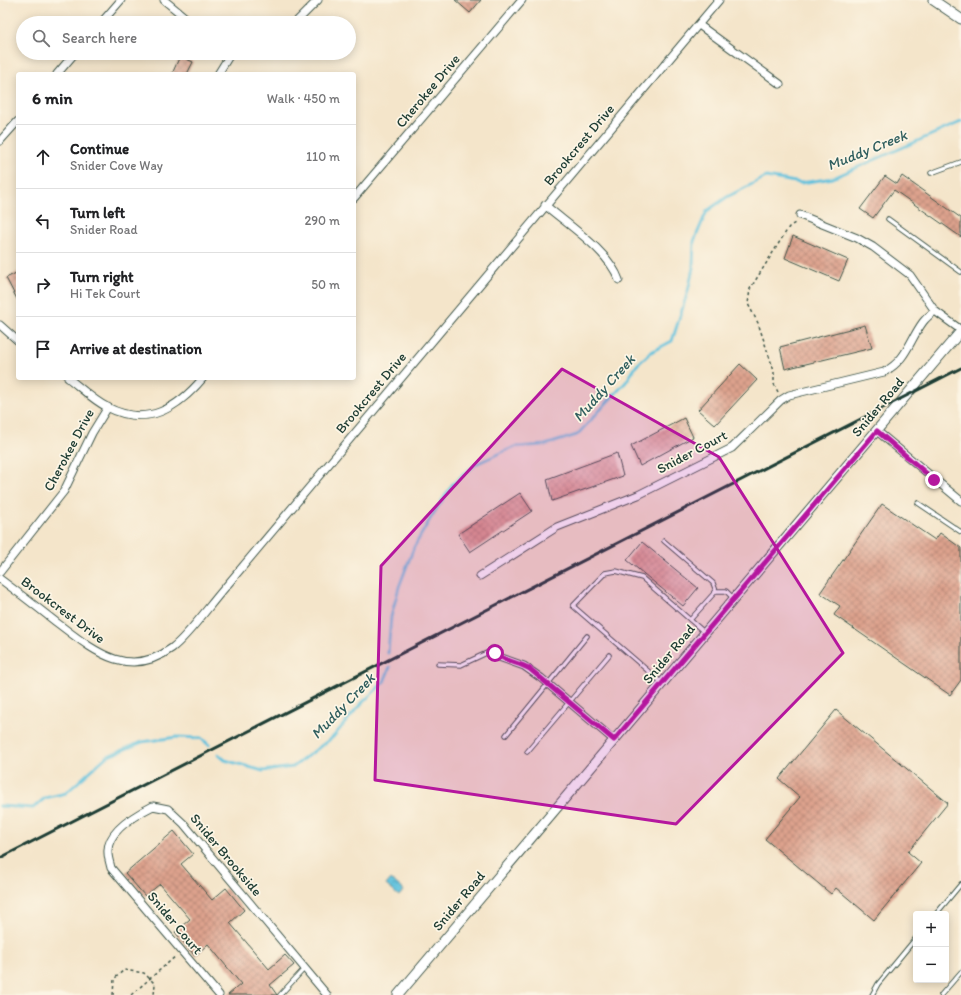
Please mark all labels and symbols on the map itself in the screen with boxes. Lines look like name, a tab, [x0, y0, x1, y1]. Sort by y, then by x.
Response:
street label: Cherokee Drive	[392, 50, 464, 131]
street label: Brookcrest Drive	[540, 101, 618, 189]
water label: Muddy Creek	[825, 125, 911, 174]
street label: Brookcrest Drive	[332, 349, 410, 437]
water label: Muddy Creek	[569, 350, 640, 425]
street label: Snider Road	[848, 373, 908, 440]
street label: Cherokee Drive	[40, 406, 98, 494]
street label: Snider Court	[654, 426, 730, 478]
route end	[925, 471, 943, 489]
street label: Brookcrest Drive	[18, 573, 109, 647]
street label: Snider Road	[639, 620, 699, 687]
route start	[486, 644, 504, 662]
water label: Muddy Creek	[307, 668, 380, 743]
street label: Snider Brookside	[187, 810, 266, 900]
street label: Snider Road	[429, 867, 489, 934]
street label: Snider Court	[144, 888, 206, 958]

